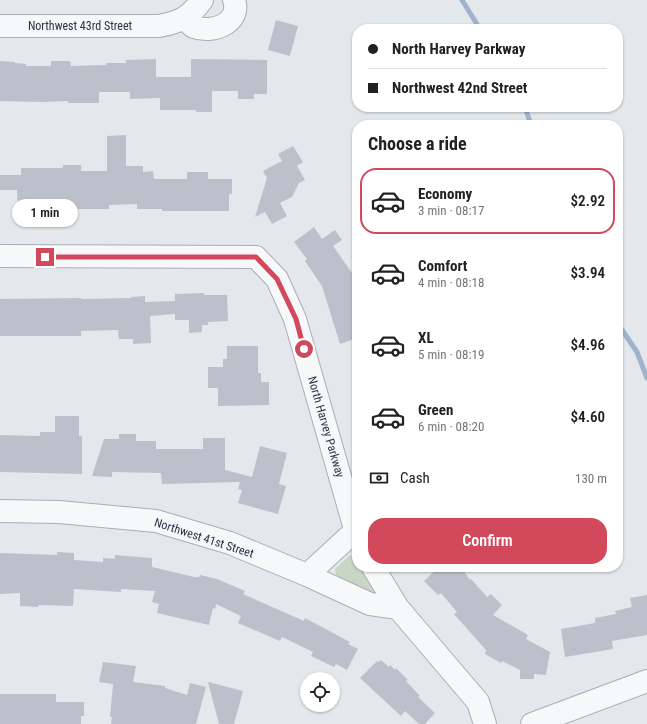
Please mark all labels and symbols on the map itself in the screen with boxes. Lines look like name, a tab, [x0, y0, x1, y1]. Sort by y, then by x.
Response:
street label: Northwest 43rd Street	[28, 19, 133, 33]
callout: 1 min	[12, 199, 78, 227]
route end	[36, 248, 54, 266]
route start	[295, 340, 313, 358]
street label: North Harvey Parkway	[305, 375, 347, 479]
street label: Northwest 41st Street	[153, 515, 256, 561]

